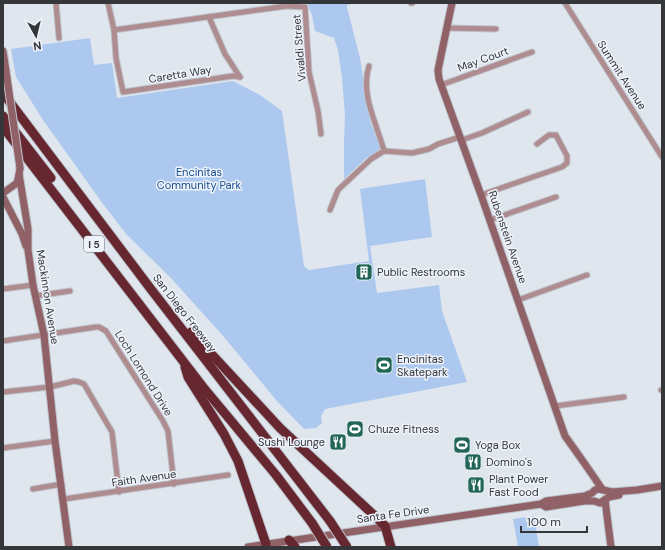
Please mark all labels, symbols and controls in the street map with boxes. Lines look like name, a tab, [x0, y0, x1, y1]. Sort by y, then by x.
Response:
street label: Vivaldi Street	[289, 14, 309, 82]
north arrow	[16, 16, 56, 56]
text: N	[32, 38, 42, 53]
street label: Summit Avenue	[594, 38, 650, 112]
street label: May Court	[456, 43, 510, 75]
street label: Caretta Way	[148, 62, 212, 86]
park label: Encinitas Community Park	[157, 165, 242, 192]
street label: Rubenstein Avenue	[486, 189, 530, 285]
road number: I 5	[84, 236, 104, 252]
street label: Mackinnon Avenue	[34, 249, 62, 345]
building icon: Public Restrooms	[354, 262, 374, 282]
place label: Public Restrooms	[377, 265, 465, 279]
street label: San Diego Freeway	[150, 271, 220, 355]
street label: Loch Lomond Drive	[112, 328, 176, 418]
place label: Encinitas Skatepark	[397, 352, 448, 379]
sports icon: Encinitas Skatepark	[374, 355, 394, 375]
sports icon: Chuze Fitness	[345, 419, 365, 439]
place label: Chuze Fitness	[368, 422, 439, 436]
restaurant icon: Sushi Lounge	[328, 432, 348, 452]
place label: Sushi Lounge	[258, 435, 325, 449]
sports icon: Yoga Box	[452, 435, 472, 455]
place label: Yoga Box	[475, 438, 521, 452]
restaurant icon: Domino's	[463, 452, 483, 472]
place label: Domino's	[486, 455, 532, 469]
street label: Faith Avenue	[111, 467, 177, 489]
place label: Plant Power Fast Food	[489, 472, 548, 499]
restaurant icon: Plant Power Fast Food	[466, 475, 486, 495]
street label: Santa Fe Drive	[356, 502, 430, 526]
scale bar	[521, 508, 587, 534]
text: 100 m	[527, 514, 561, 530]

